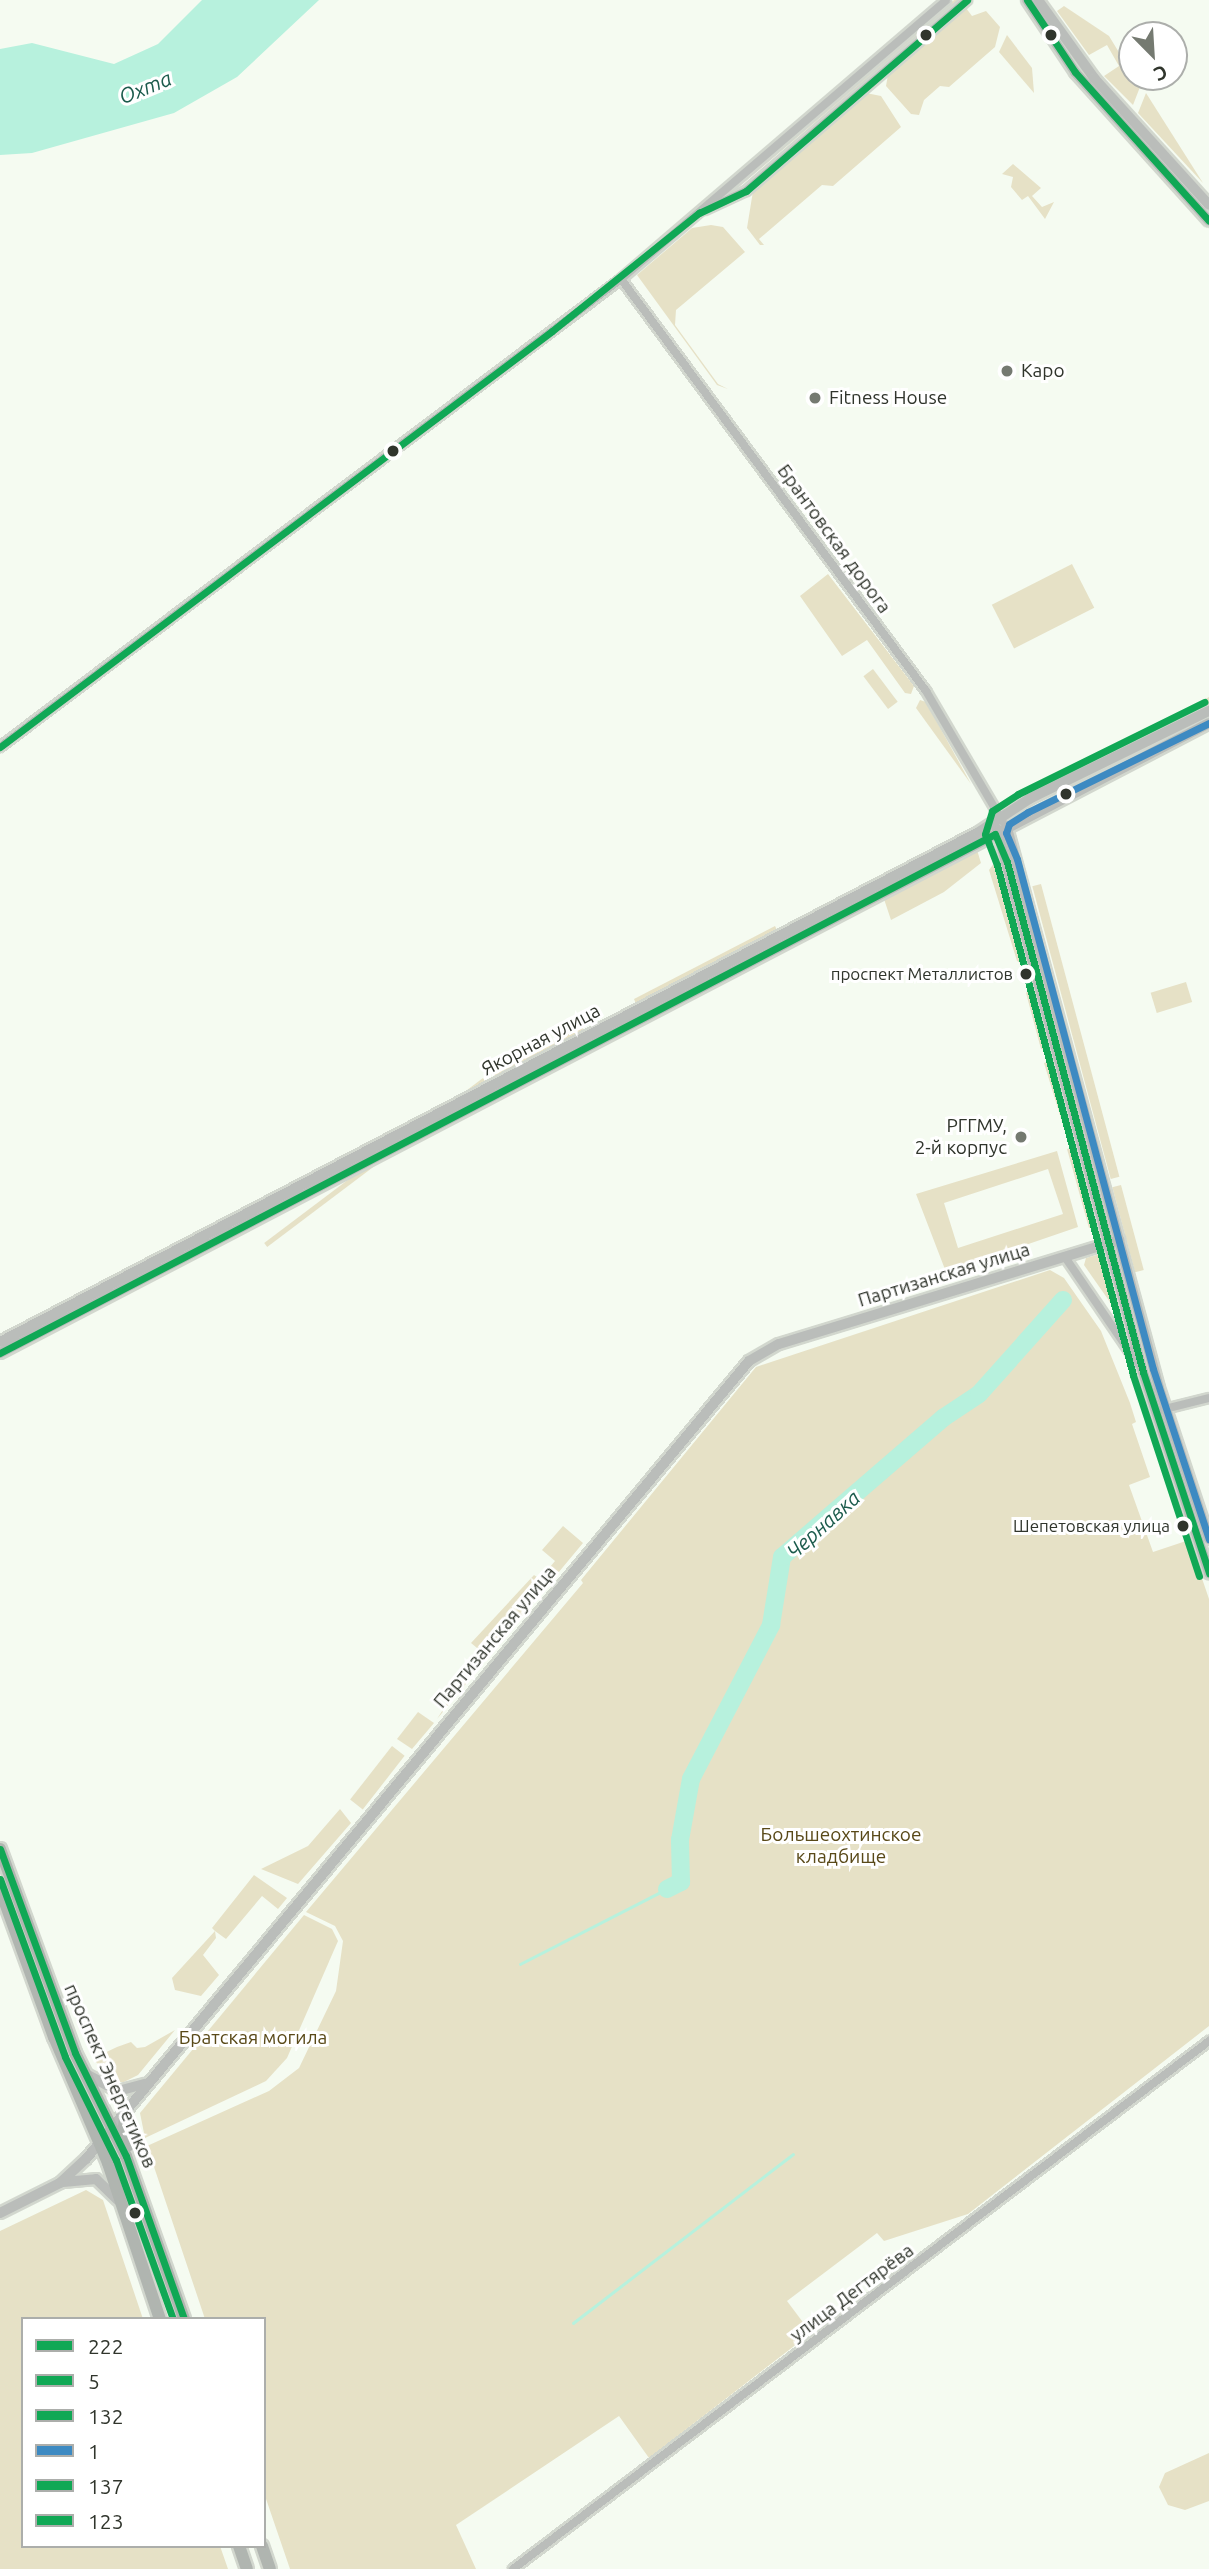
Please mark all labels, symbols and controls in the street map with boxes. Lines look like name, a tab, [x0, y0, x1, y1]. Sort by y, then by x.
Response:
north arrow	[1118, 21, 1188, 91]
unlabelled marker	[919, 28, 933, 42]
unlabelled marker	[1044, 28, 1058, 42]
text: С	[1151, 61, 1171, 86]
water label: Охта	[115, 65, 175, 109]
place label: Каро	[1021, 360, 1065, 382]
marker: Каро	[999, 363, 1015, 379]
place label: Fitness House	[829, 387, 947, 409]
marker: Fitness House	[807, 390, 823, 406]
unlabelled marker	[386, 444, 400, 458]
street label: Брантовская дорога	[772, 460, 896, 618]
unlabelled marker	[1059, 787, 1073, 801]
place label: проспект Металлистов	[831, 964, 1013, 984]
marker: проспект Металлистов	[1019, 967, 1033, 981]
street label: Якорная улица	[478, 999, 604, 1081]
place label: РГГМУ, 2-й корпус	[915, 1115, 1007, 1159]
marker: РГГМУ, 2-й корпус	[1013, 1129, 1029, 1145]
street label: Партизанская улица	[855, 1238, 1033, 1312]
water label: Чернавка	[781, 1485, 865, 1563]
place label: Шепетовская улица	[1013, 1516, 1170, 1536]
marker: Шепетовская улица	[1176, 1519, 1190, 1533]
street label: Партизанская улица	[429, 1561, 561, 1713]
park label: Большеохтинское кладбище	[761, 1824, 921, 1868]
street label: проспект Энергетиков	[59, 1980, 161, 2172]
park label: Братская могила	[179, 2027, 327, 2049]
unlabelled marker	[128, 2206, 142, 2220]
street label: улица Дегтярёва	[786, 2239, 918, 2347]
legend	[21, 2317, 266, 2548]
text: 222	[88, 2334, 124, 2358]
text: 5	[88, 2369, 100, 2393]
text: 132	[88, 2404, 124, 2428]
text: 1	[88, 2439, 100, 2463]
text: 137	[88, 2474, 124, 2498]
text: 123	[88, 2509, 124, 2533]

